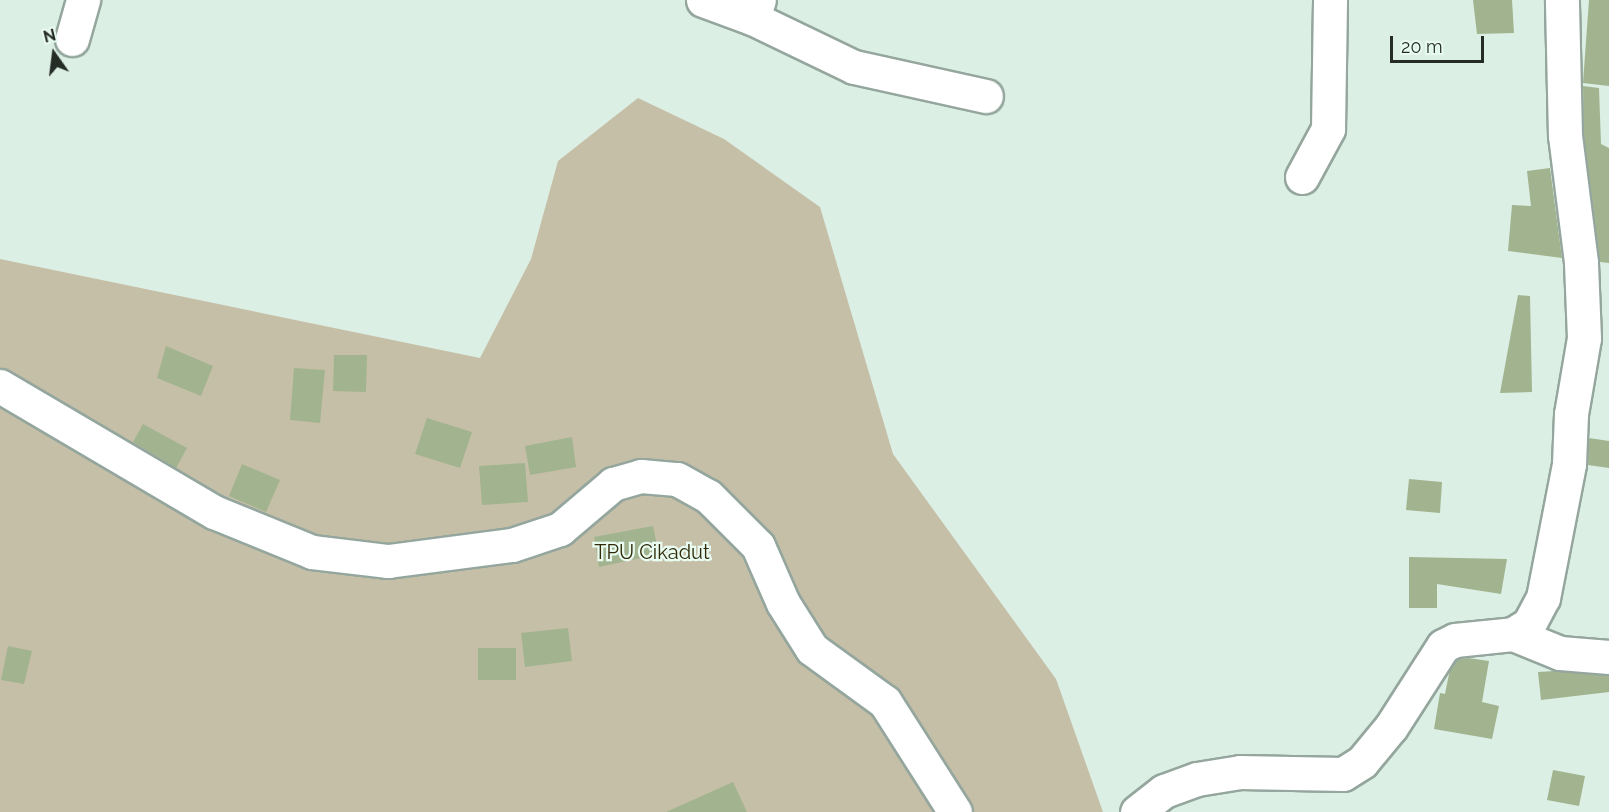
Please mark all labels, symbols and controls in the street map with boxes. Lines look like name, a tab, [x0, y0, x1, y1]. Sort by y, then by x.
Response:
north arrow	[24, 24, 84, 84]
scale bar	[1393, 24, 1488, 62]
text: N	[41, 25, 58, 47]
text: 20 m	[1401, 36, 1443, 57]
park label: TPU Cikadut	[594, 540, 710, 564]

